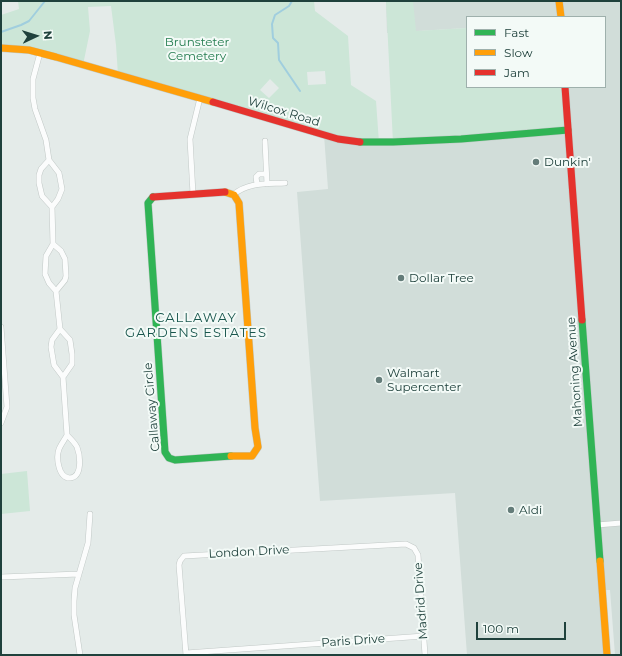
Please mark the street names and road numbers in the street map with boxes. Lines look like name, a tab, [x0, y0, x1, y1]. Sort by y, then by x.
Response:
street label: Wilcox Road	[246, 94, 322, 130]
street label: Mahoning Avenue	[564, 316, 586, 428]
street label: Callaway Circle	[141, 362, 163, 452]
street label: London Drive	[208, 543, 290, 561]
street label: Madrid Drive	[411, 562, 431, 640]
street label: Paris Drive	[321, 632, 385, 650]

